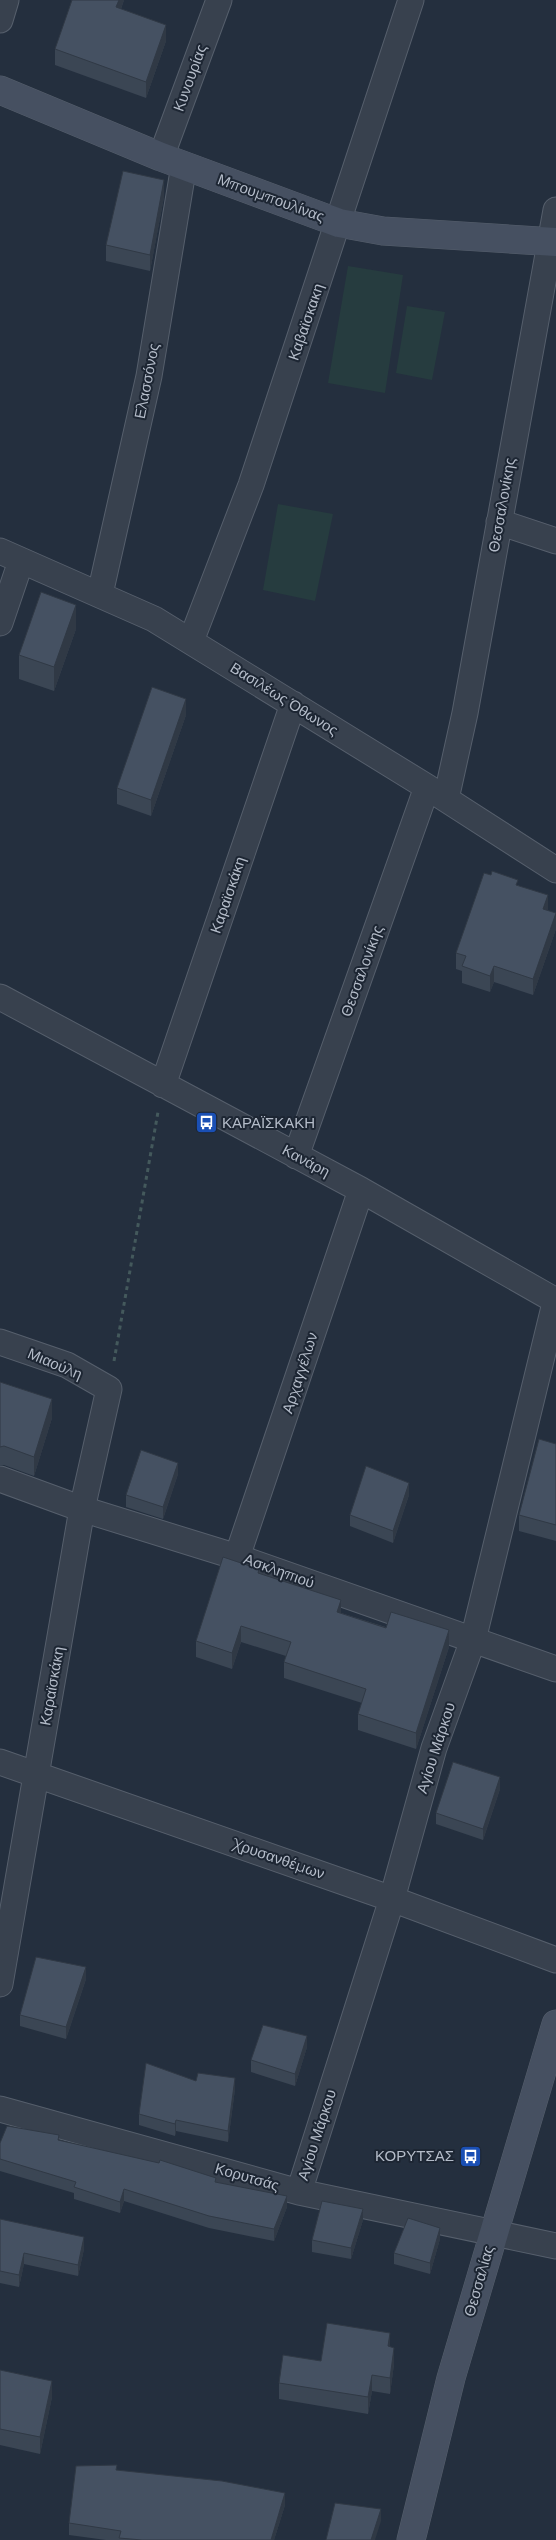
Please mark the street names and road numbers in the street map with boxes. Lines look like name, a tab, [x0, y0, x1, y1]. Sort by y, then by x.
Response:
street label: Κυνουρίας	[169, 42, 210, 114]
street label: Μπουμπουλίνας	[215, 169, 327, 226]
street label: Καβαϊσκακη	[283, 281, 328, 363]
street label: Ελασσόνος	[130, 341, 163, 420]
street label: Θεσσαλονίκης	[484, 456, 519, 554]
street label: Βασιλέως Όθωνος	[227, 658, 342, 739]
street label: Καραϊσκάκη	[206, 854, 250, 936]
street label: Θεσσαλονίκης	[336, 923, 387, 1019]
street label: Κανάρη	[279, 1140, 333, 1181]
street label: Αρχαγγέλων	[277, 1330, 322, 1416]
street label: Μιαούλη	[25, 1344, 85, 1384]
street label: Ασκληπιού	[241, 1549, 317, 1592]
street label: Καραϊσκάκη	[35, 1645, 68, 1727]
street label: Αγίου Μάρκου	[412, 1700, 459, 1796]
street label: Χρυσανθέμων	[229, 1833, 327, 1883]
street label: Αγίου Μάρκου	[293, 2087, 340, 2183]
street label: Κορυτσάς	[213, 2158, 281, 2195]
street label: Θεσσαλίας	[459, 2243, 498, 2319]

